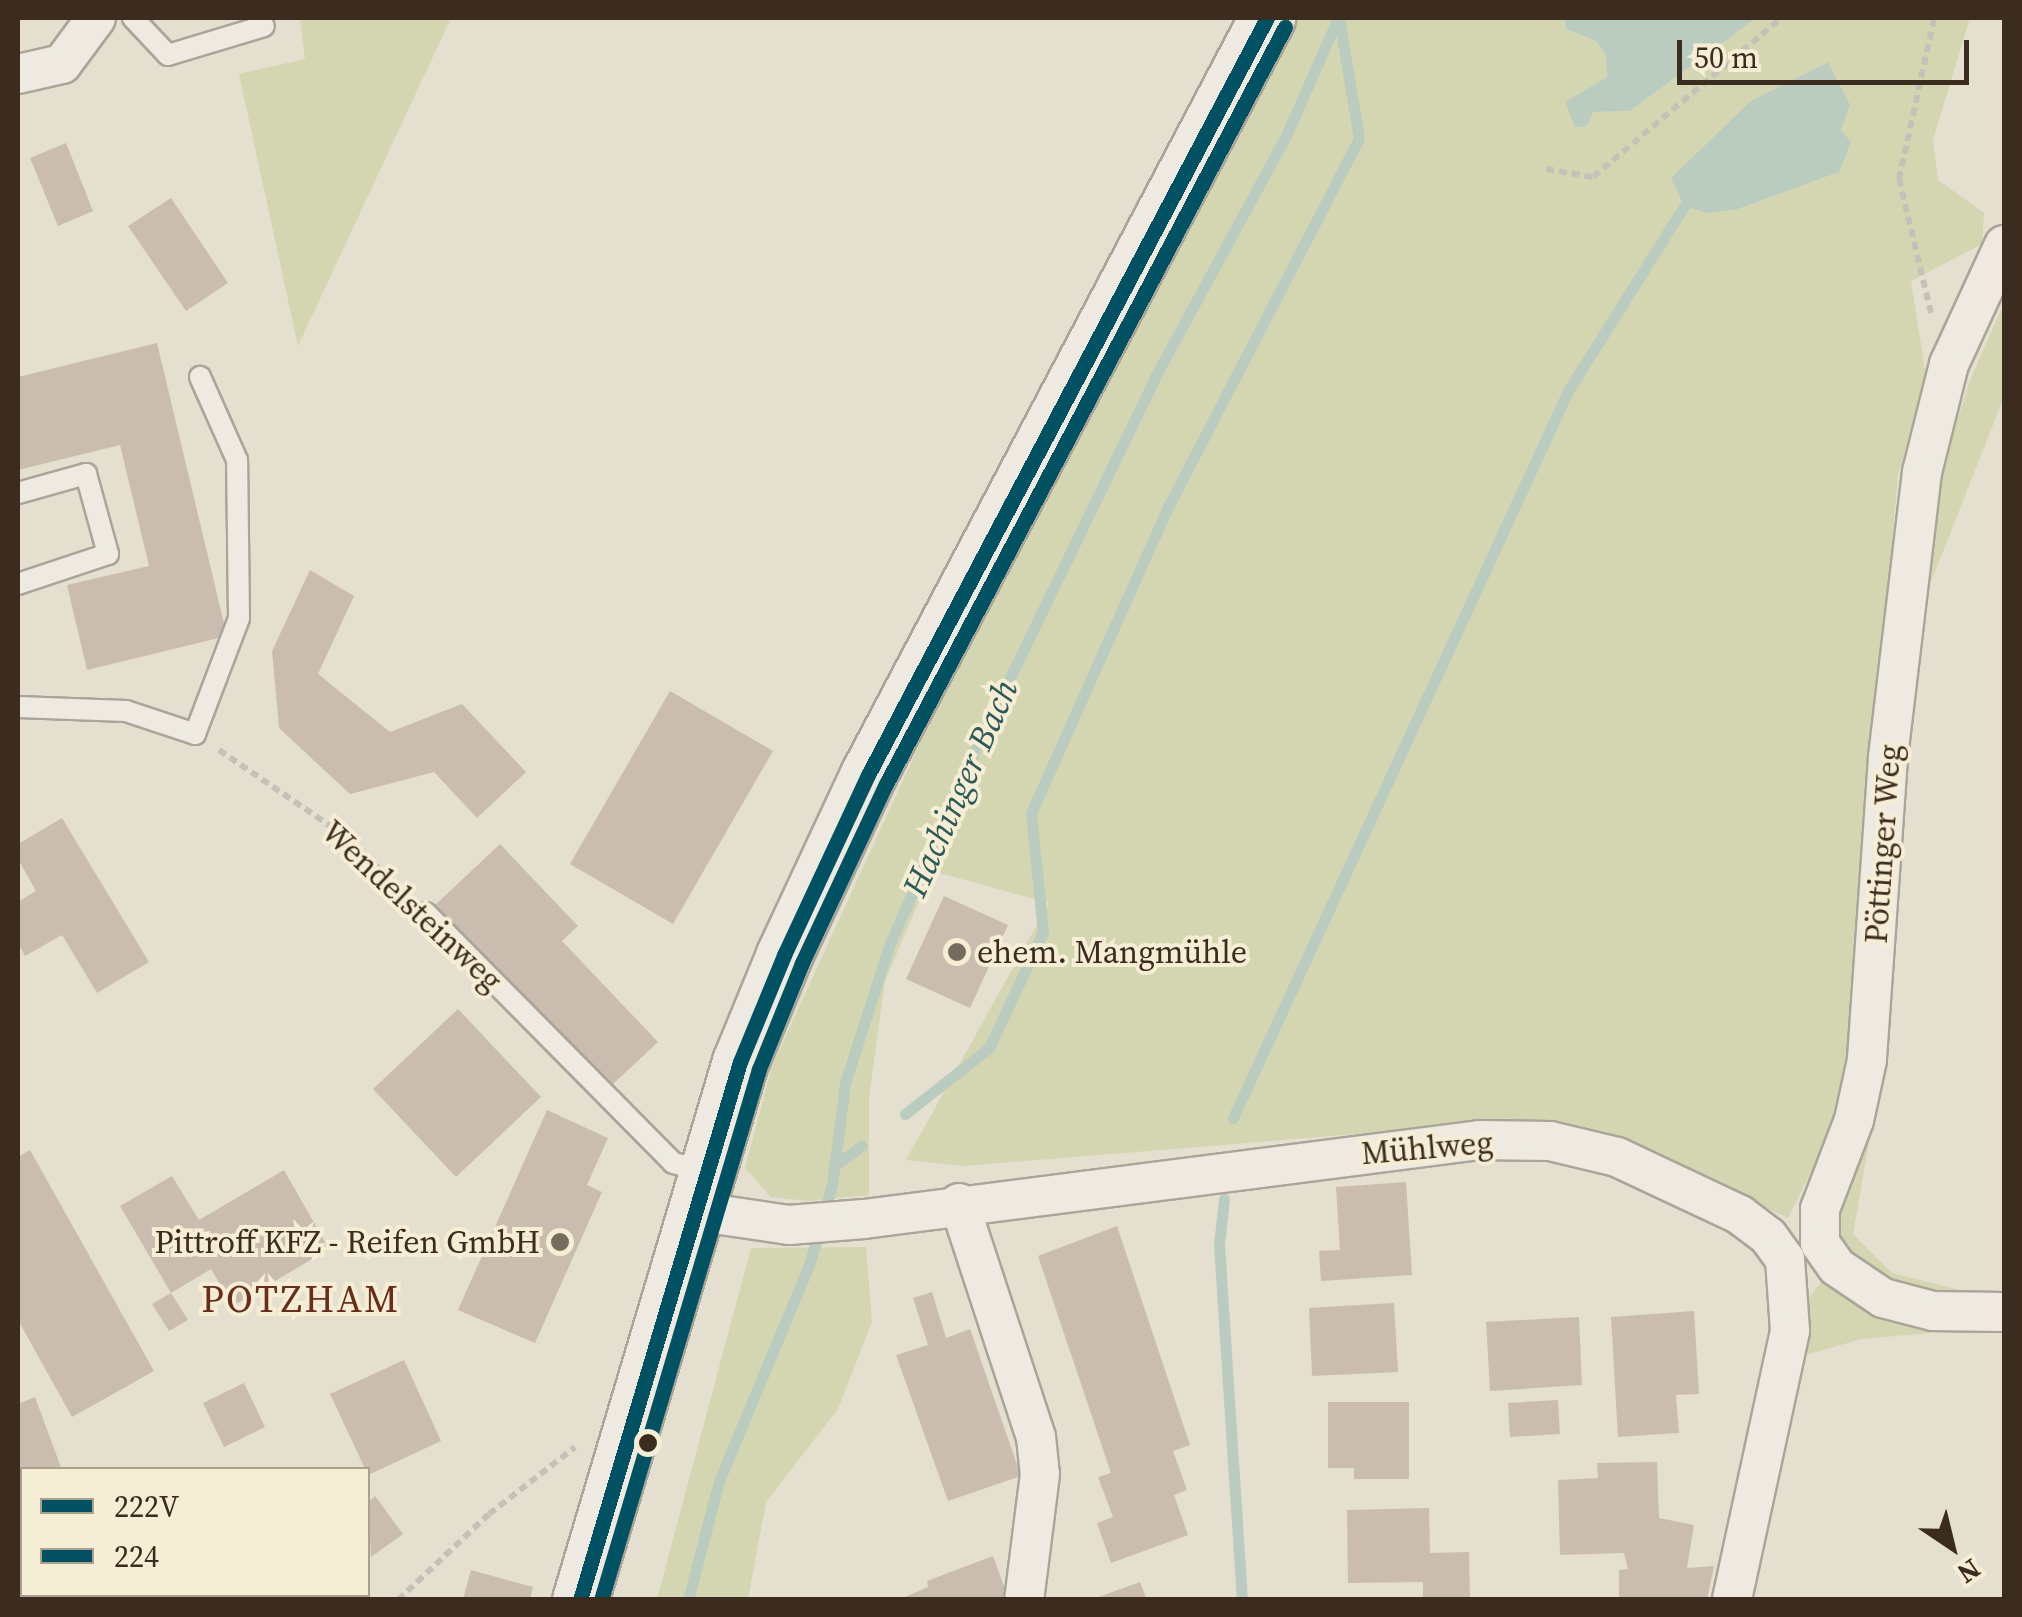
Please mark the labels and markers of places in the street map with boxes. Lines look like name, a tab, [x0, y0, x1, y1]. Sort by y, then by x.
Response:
place label: ehem. Mangmühle	[977, 933, 1247, 971]
marker: ehem. Mangmühle	[946, 941, 968, 963]
place label: Pittroff KFZ - Reifen GmbH	[154, 1223, 540, 1261]
marker: Pittroff KFZ - Reifen GmbH	[549, 1231, 571, 1253]
unlabelled marker	[638, 1433, 658, 1453]

